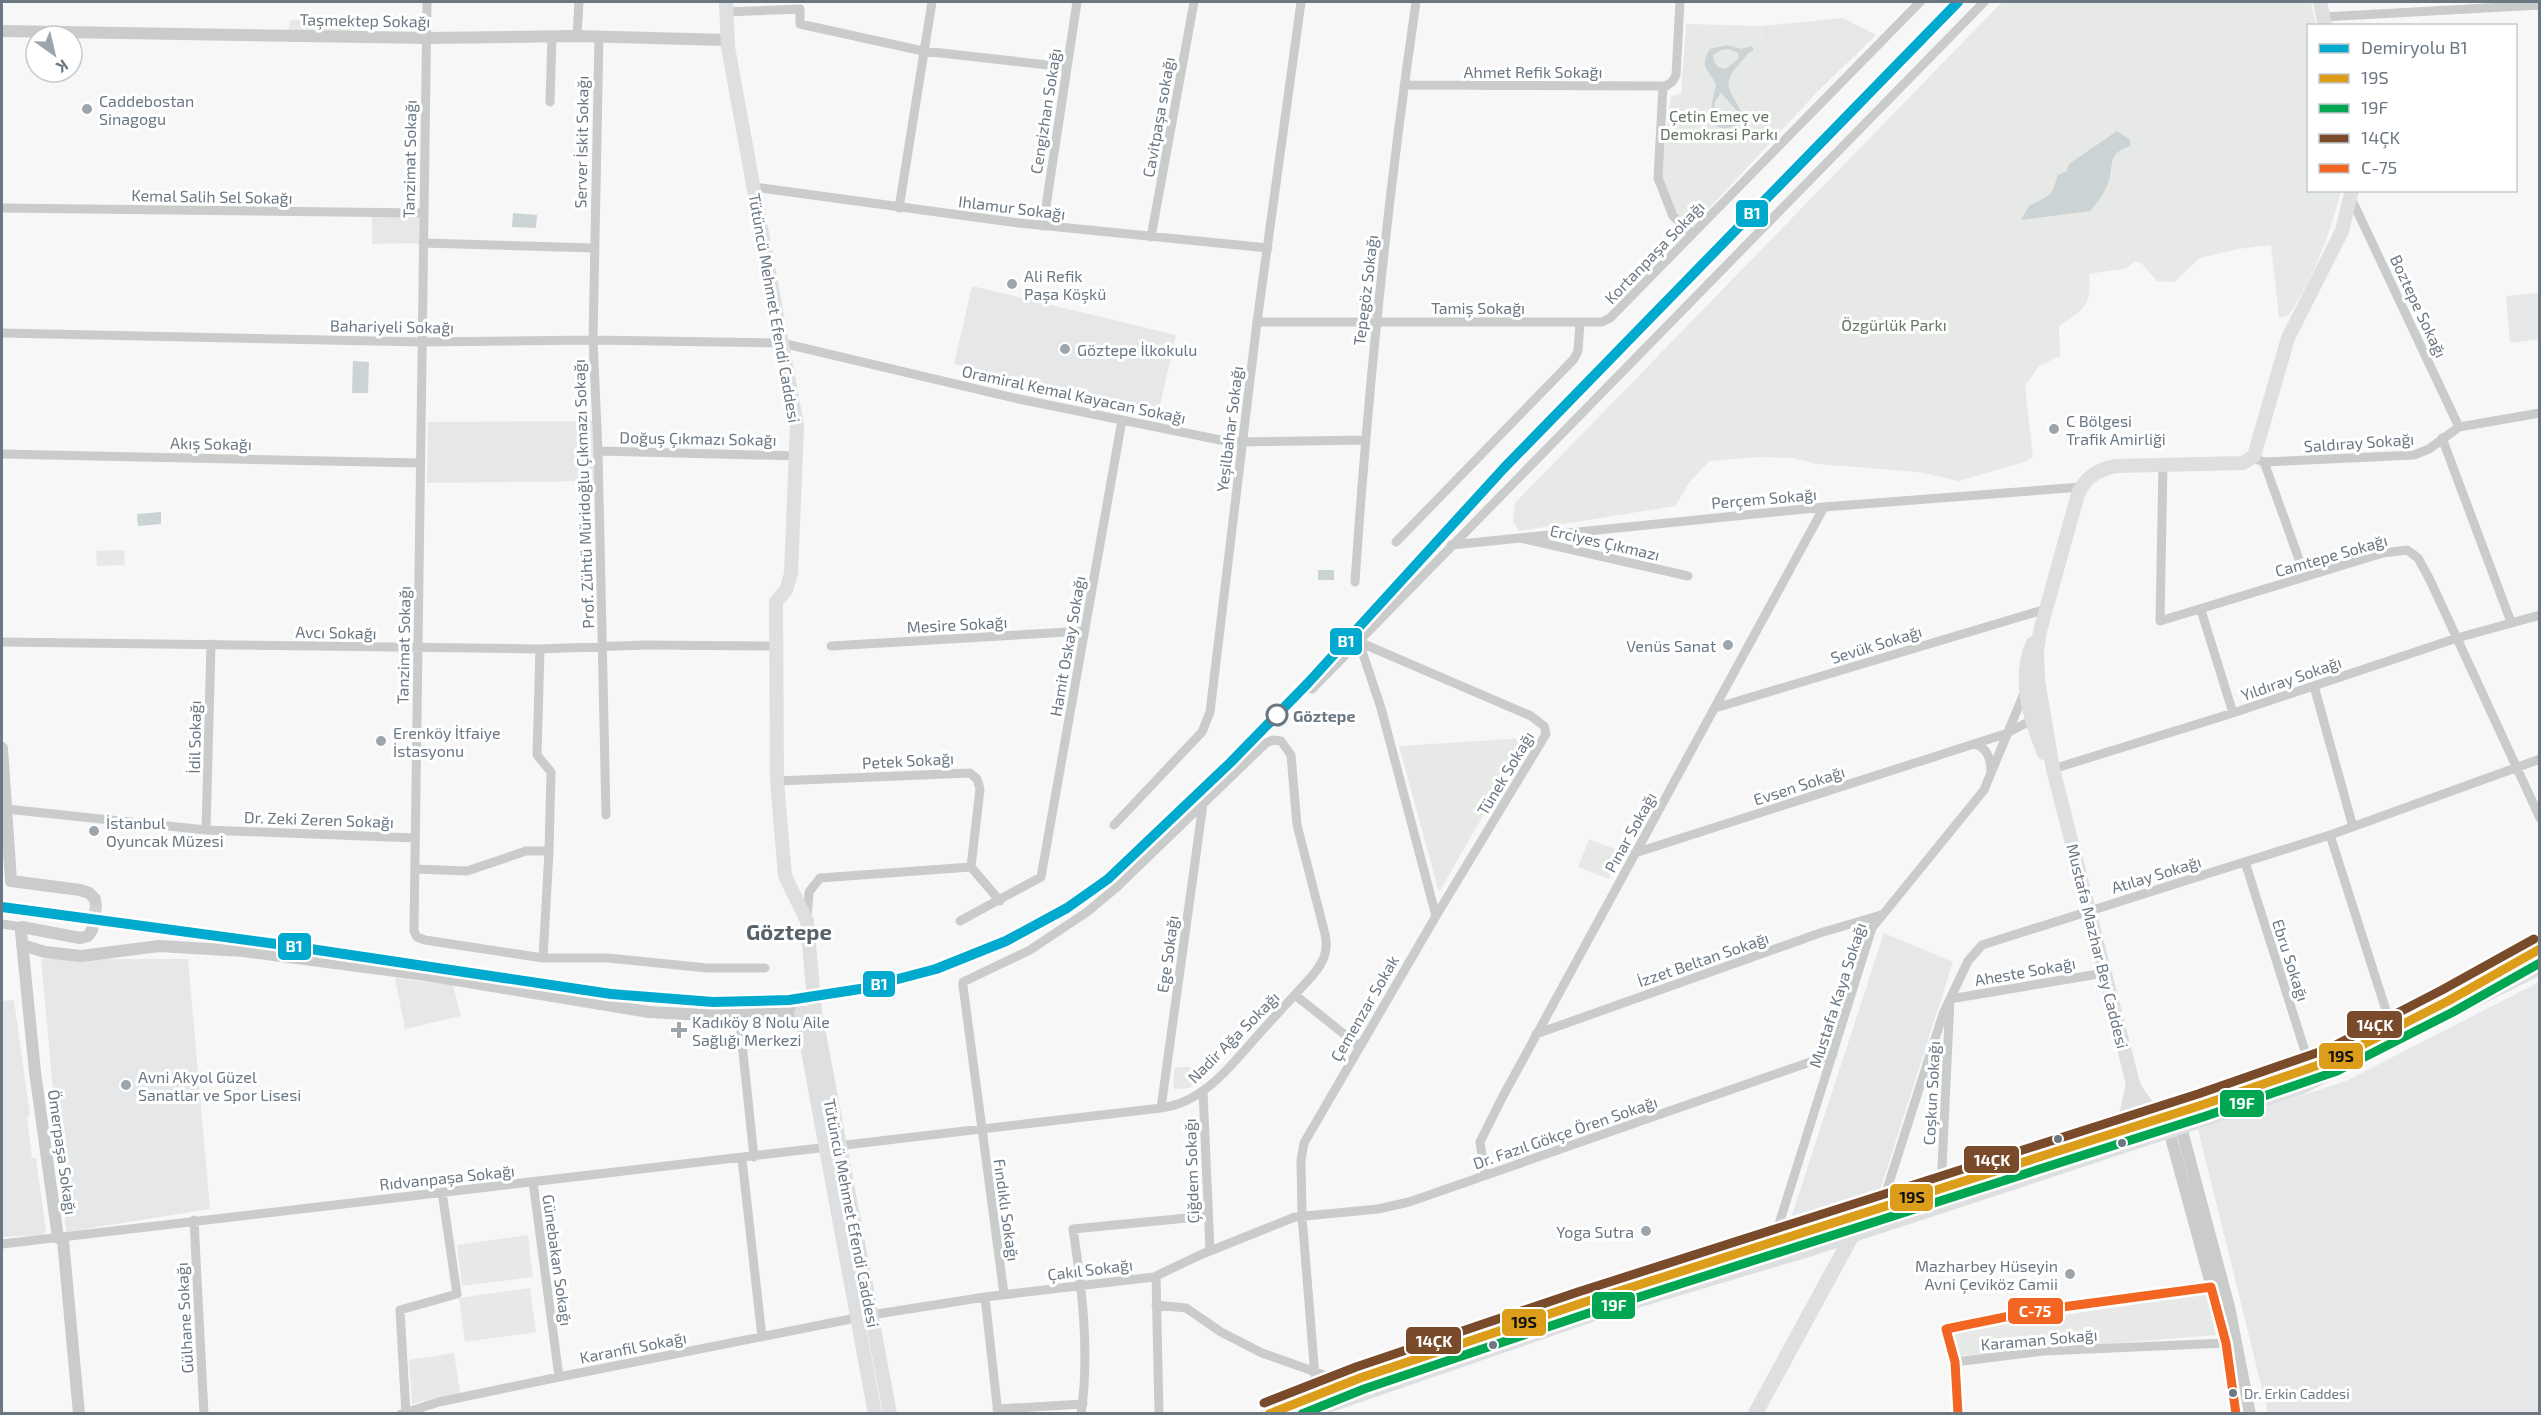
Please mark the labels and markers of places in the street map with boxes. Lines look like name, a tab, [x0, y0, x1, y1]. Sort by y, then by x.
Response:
place label: Caddebostan Sinagogu	[99, 91, 194, 128]
marker: Caddebostan Sinagogu	[80, 102, 94, 116]
place label: Ali Refik Paşa Köşkü	[1024, 266, 1106, 304]
marker: Ali Refik Paşa Köşkü	[1005, 277, 1019, 291]
place label: Göztepe İlkokulu	[1077, 340, 1197, 359]
marker: Göztepe İlkokulu	[1058, 342, 1072, 356]
place label: C Bölgesi Trafik Amirliği	[2066, 411, 2166, 448]
marker: C Bölgesi Trafik Amirliği	[2047, 422, 2061, 436]
place label: Venüs Sanat	[1626, 636, 1716, 655]
marker: Venüs Sanat	[1721, 638, 1735, 652]
marker: Göztepe	[1266, 704, 1288, 726]
place label: Göztepe	[1293, 706, 1355, 725]
place label: Erenköy İtfaiye İstasyonu	[393, 723, 501, 760]
marker: Erenköy İtfaiye İstasyonu	[374, 734, 388, 748]
place label: İstanbul Oyuncak Müzesi	[106, 813, 224, 850]
marker: İstanbul Oyuncak Müzesi	[87, 824, 101, 838]
place label: Kadıköy 8 Nolu Aile Sağlığı Merkezi	[692, 1012, 830, 1049]
marker: Kadıköy 8 Nolu Aile Sağlığı Merkezi	[670, 1021, 688, 1039]
place label: Avni Akyol Güzel Sanatlar ve Spor Lisesi	[138, 1067, 301, 1104]
marker: Avni Akyol Güzel Sanatlar ve Spor Lisesi	[119, 1078, 133, 1092]
unlabelled marker	[2052, 1133, 2064, 1145]
unlabelled marker	[2116, 1137, 2128, 1149]
place label: Yoga Sutra	[1556, 1222, 1634, 1241]
marker: Yoga Sutra	[1639, 1224, 1653, 1238]
place label: Mazharbey Hüseyin Avni Çeviköz Camii	[1915, 1256, 2058, 1294]
marker: Mazharbey Hüseyin Avni Çeviköz Camii	[2063, 1267, 2077, 1281]
unlabelled marker	[1487, 1339, 1499, 1351]
place label: Dr. Erkin Caddesi	[2244, 1385, 2350, 1402]
marker: Dr. Erkin Caddesi	[2227, 1387, 2239, 1399]

